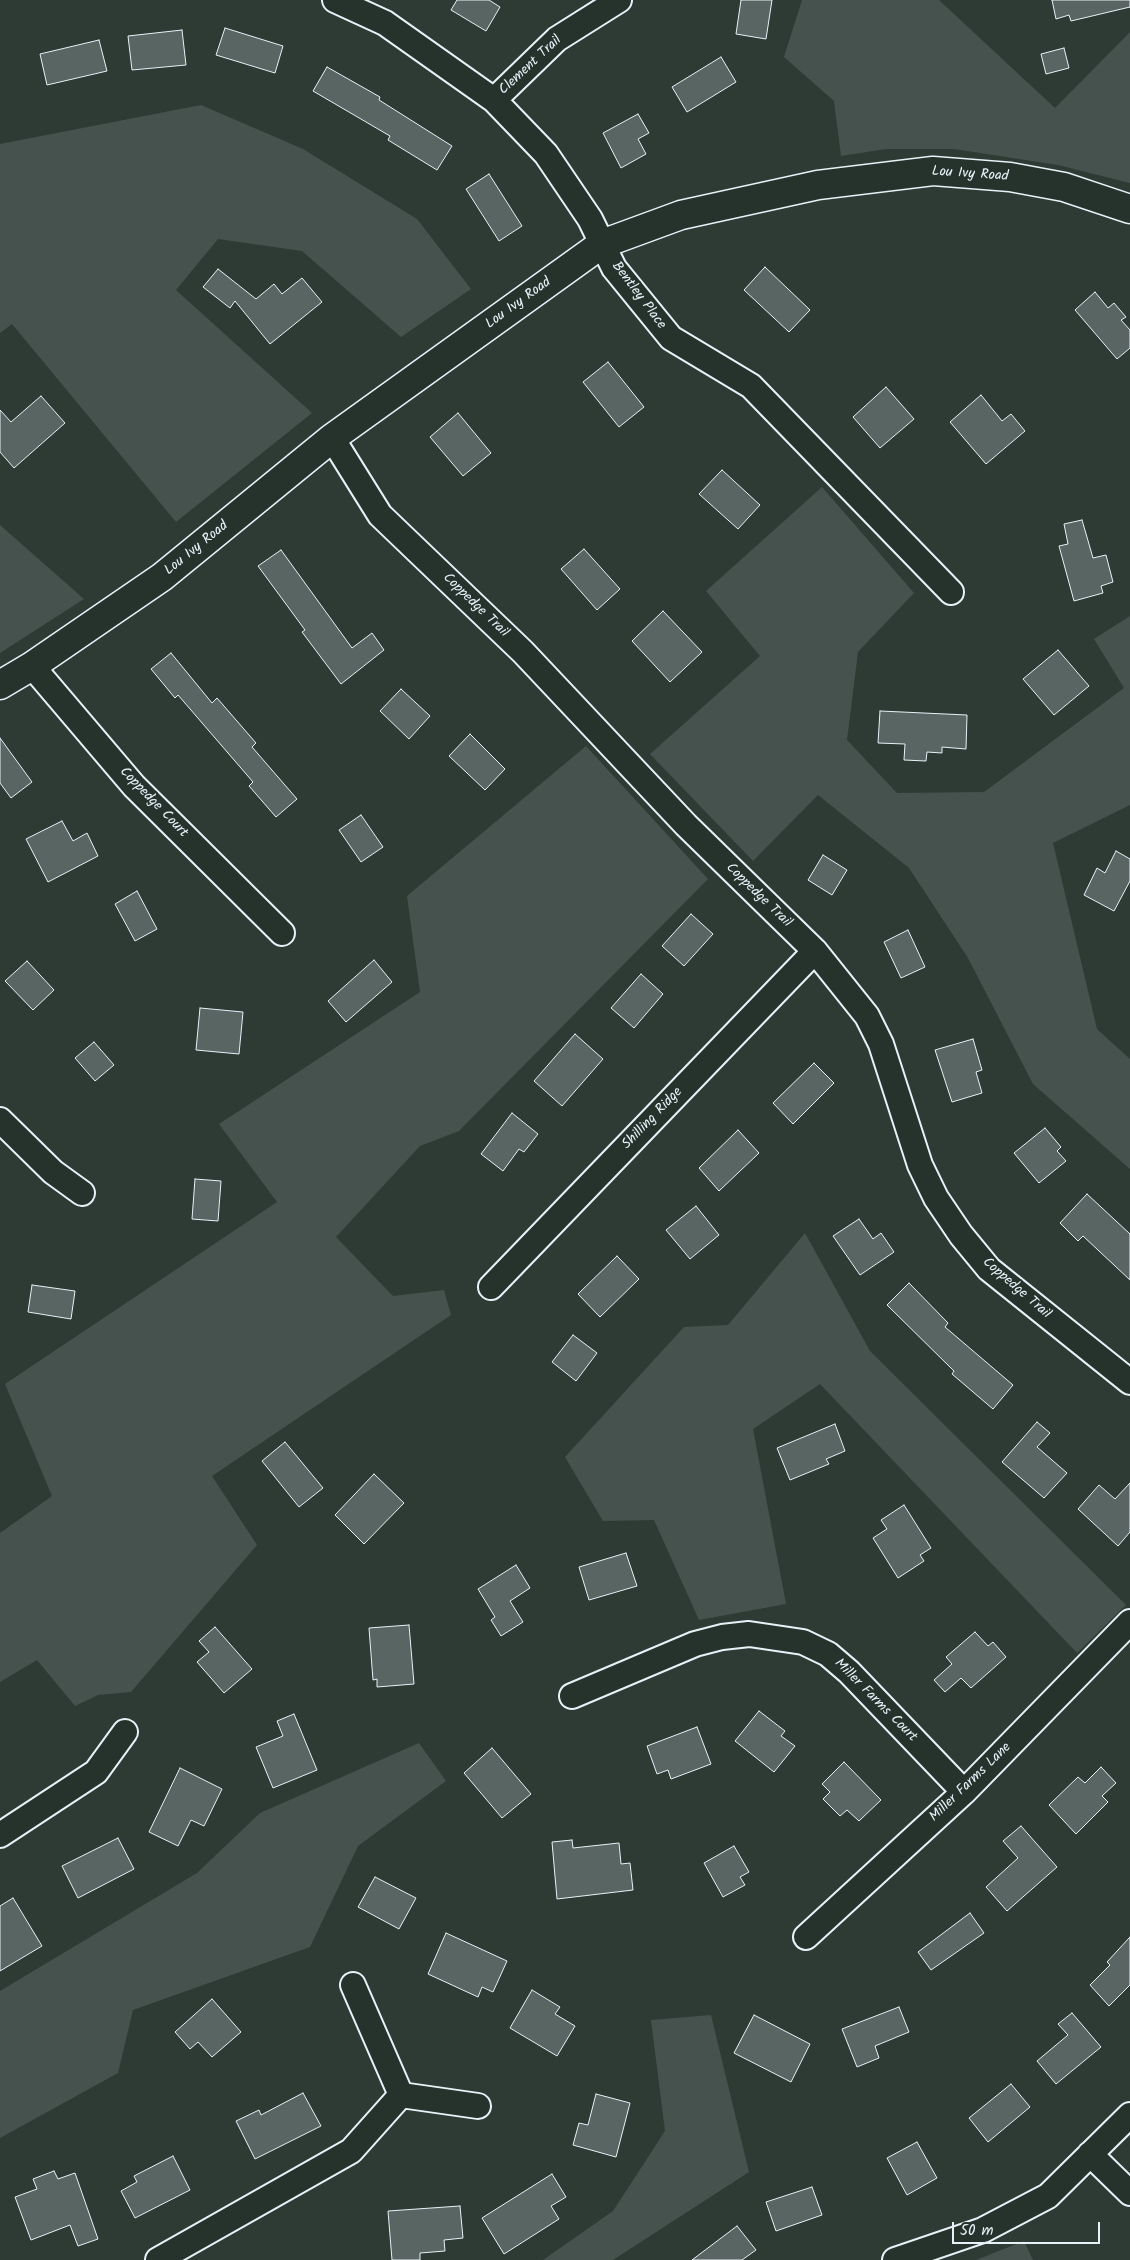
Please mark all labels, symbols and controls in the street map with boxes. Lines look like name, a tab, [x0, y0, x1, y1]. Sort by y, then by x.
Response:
street label: Clement Trail	[496, 33, 566, 99]
street label: Lou Ivy Road	[931, 164, 1009, 186]
street label: Bentley Place	[607, 259, 669, 333]
street label: Lou Ivy Road	[483, 275, 555, 333]
street label: Lou Ivy Road	[162, 518, 232, 580]
street label: Coppedge Trail	[438, 570, 512, 642]
street label: Coppedge Court	[115, 764, 191, 842]
street label: Coppedge Trail	[721, 860, 795, 932]
street label: Shilling Ridge	[619, 1085, 687, 1153]
street label: Coppedge Trail	[978, 1255, 1054, 1323]
street label: Miller Farms Court	[830, 1656, 920, 1746]
street label: Miller Farms Lane	[927, 1740, 1015, 1826]
scale bar	[955, 2212, 1102, 2244]
text: 50 m	[960, 2219, 994, 2243]

